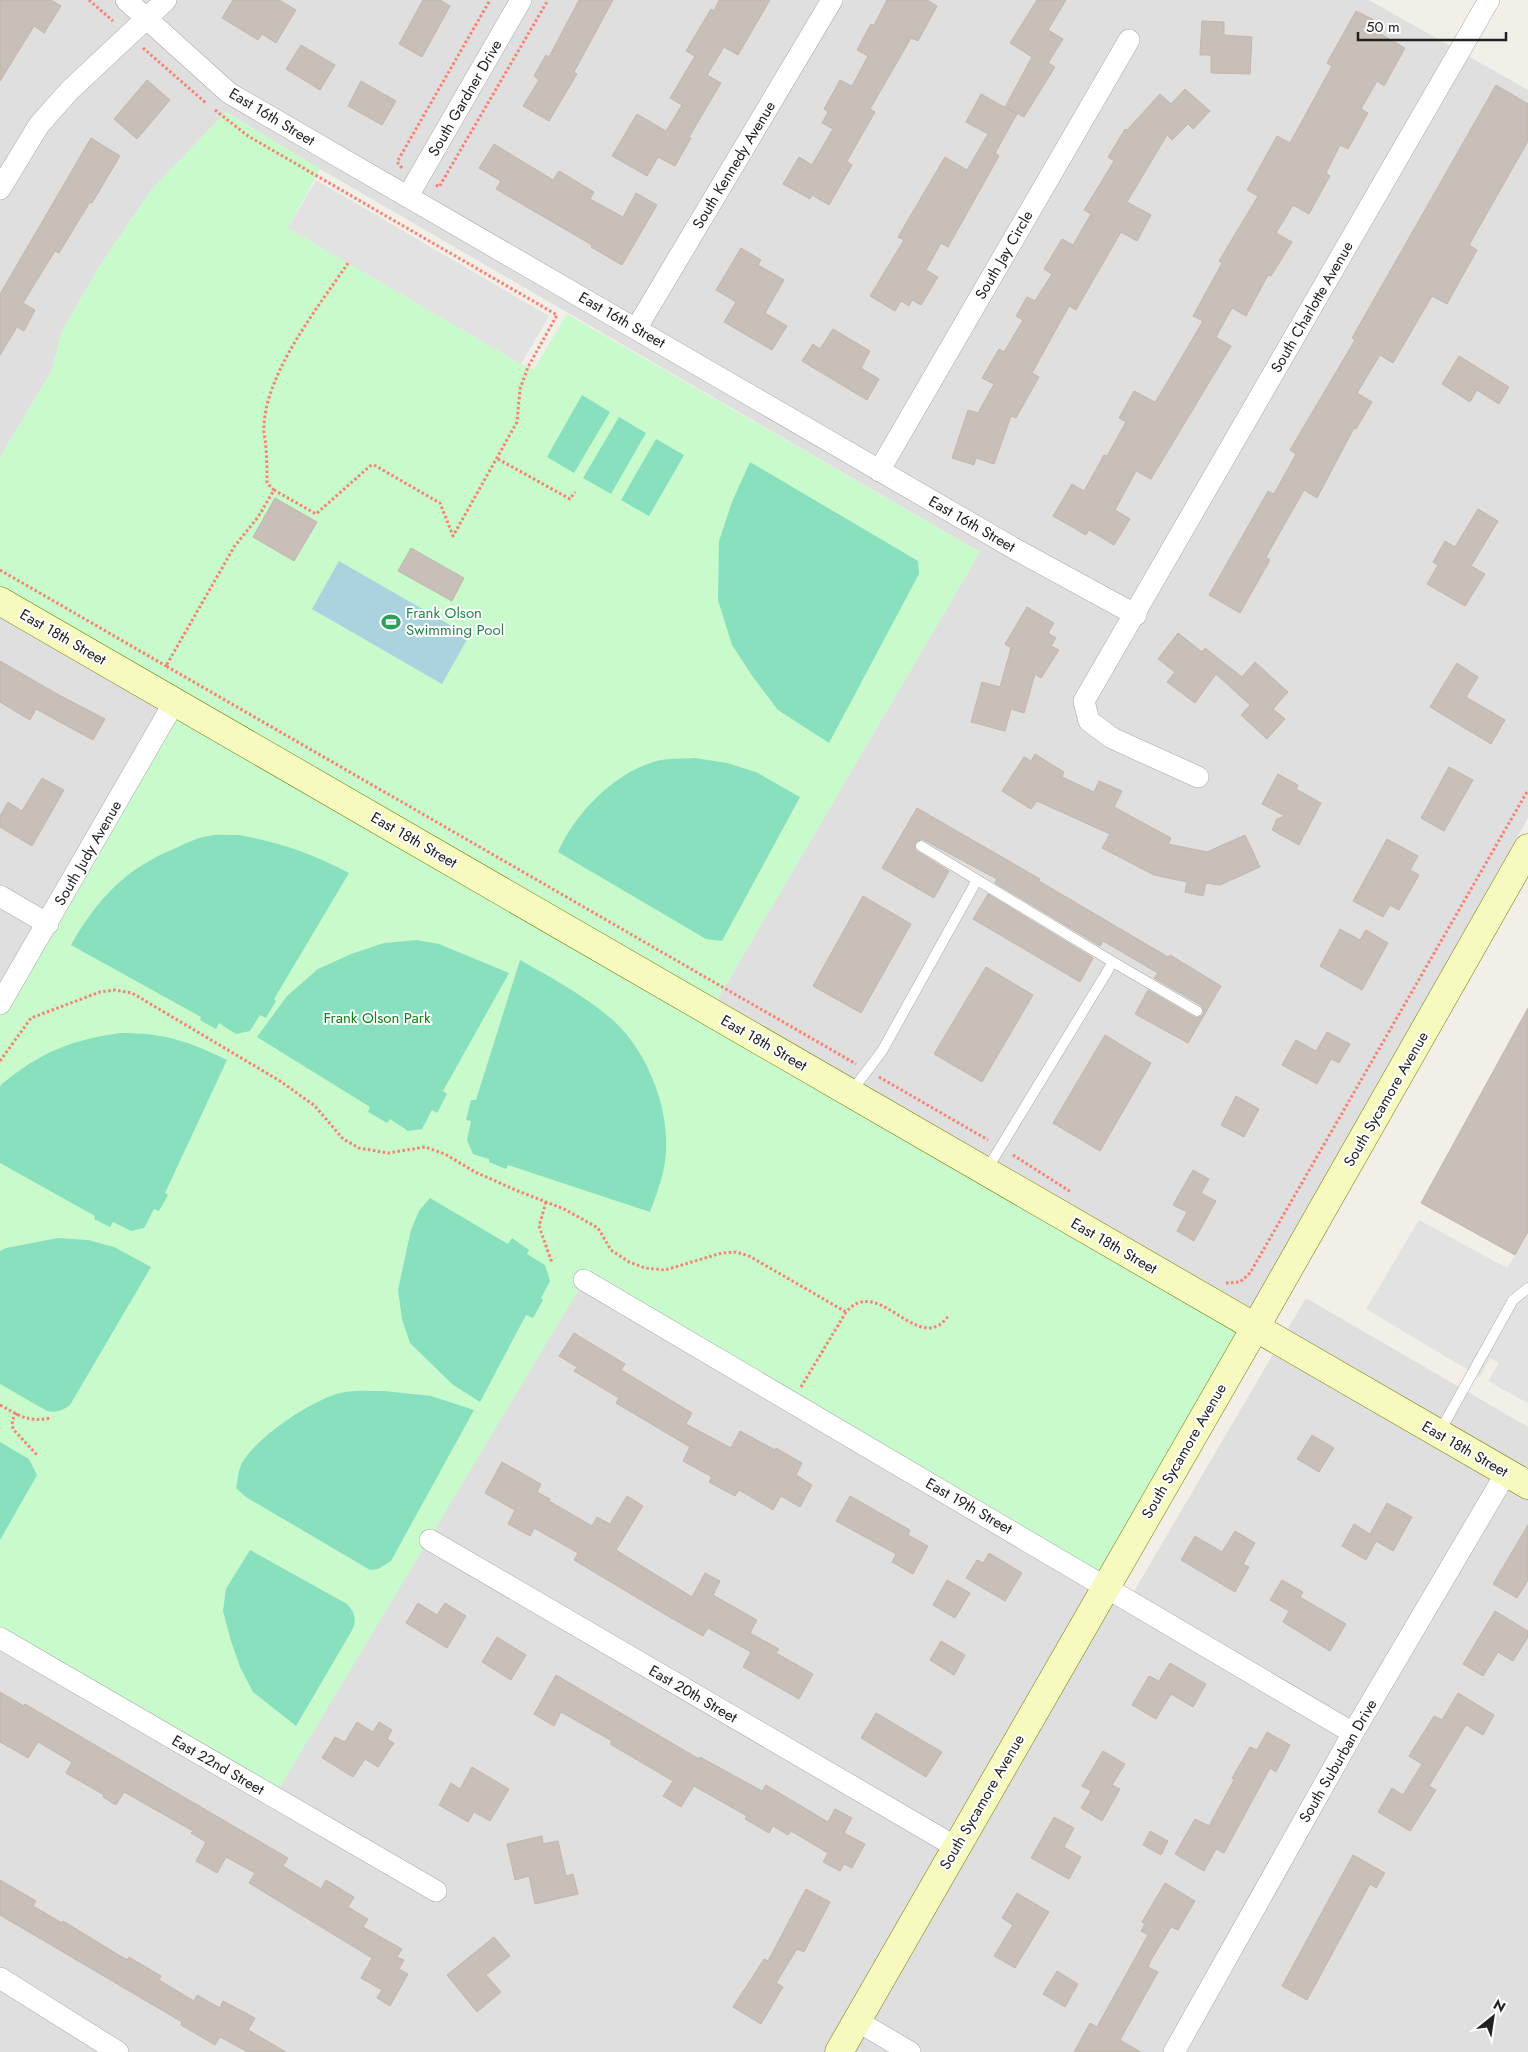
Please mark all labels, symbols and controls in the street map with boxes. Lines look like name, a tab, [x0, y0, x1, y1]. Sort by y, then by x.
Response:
scale bar	[1358, 10, 1506, 42]
text: 50 m	[1366, 16, 1400, 38]
street label: South Gardner Drive	[423, 35, 508, 160]
street label: East 16th Street	[225, 83, 319, 152]
street label: South Kennedy Avenue	[687, 97, 781, 233]
street label: South Jay Circle	[970, 206, 1039, 304]
street label: South Charlotte Avenue	[1265, 237, 1359, 377]
street label: East 16th Street	[575, 286, 670, 354]
street label: East 16th Street	[925, 490, 1020, 558]
place label: Frank Olson Swimming Pool	[406, 602, 504, 641]
street label: East 18th Street	[16, 603, 111, 671]
sports icon: Frank Olson Swimming Pool	[380, 611, 402, 633]
street label: South Judy Avenue	[49, 796, 127, 910]
street label: East 18th Street	[367, 806, 462, 874]
park label: Frank Olson Park	[323, 1007, 431, 1029]
street label: East 18th Street	[717, 1009, 812, 1077]
street label: South Sycamore Avenue	[1338, 1027, 1434, 1171]
street label: East 18th Street	[1067, 1212, 1162, 1280]
street label: South Sycamore Avenue	[1136, 1379, 1232, 1523]
street label: East 18th Street	[1418, 1415, 1513, 1483]
street label: East 19th Street	[922, 1472, 1017, 1540]
street label: East 20th Street	[645, 1660, 742, 1728]
street label: South Suburban Drive	[1294, 1695, 1383, 1827]
street label: East 22nd Street	[168, 1730, 269, 1801]
street label: South Sycamore Avenue	[934, 1730, 1030, 1874]
north arrow	[1468, 1992, 1518, 2042]
text: N	[1490, 1994, 1509, 2017]

